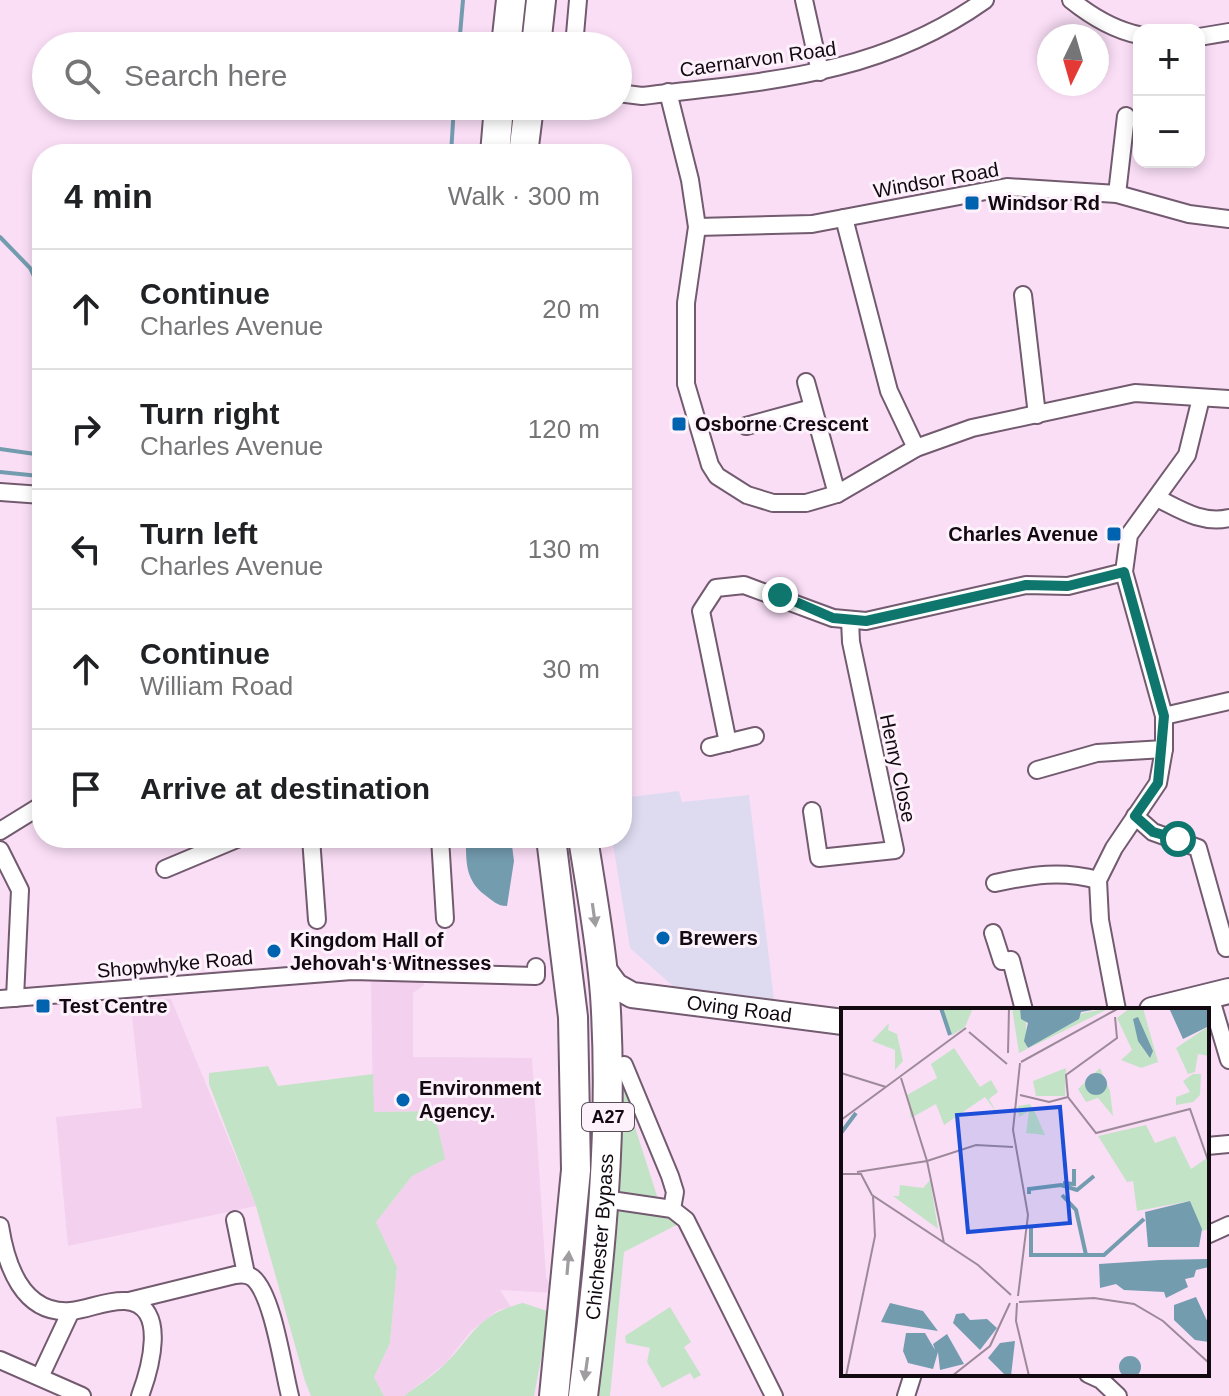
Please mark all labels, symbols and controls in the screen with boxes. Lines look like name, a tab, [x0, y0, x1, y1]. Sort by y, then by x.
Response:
north arrow	[1037, 24, 1109, 96]
map controls	[1133, 24, 1205, 168]
button: +	[1133, 24, 1205, 96]
search box	[32, 32, 632, 120]
street label: Caernarvon Road	[678, 37, 838, 81]
icon: search	[60, 54, 104, 98]
text: Search here	[124, 59, 287, 92]
button: −	[1133, 96, 1205, 168]
street label: Windsor Road	[872, 158, 1000, 202]
text: 4 min	[64, 177, 153, 215]
text: Walk · 300 m	[448, 181, 600, 211]
place label: Windsor Rd	[988, 192, 1100, 214]
marker: Windsor Rd	[963, 194, 981, 212]
text: Continue	[140, 277, 270, 310]
icon: ahead	[64, 287, 108, 331]
text: 20 m	[542, 294, 600, 324]
text: Charles Avenue	[140, 311, 323, 341]
text: Turn right	[140, 397, 279, 430]
icon: right	[64, 407, 108, 451]
place label: Osborne Crescent	[695, 413, 869, 435]
text: 120 m	[528, 414, 600, 444]
marker: Osborne Crescent	[670, 415, 688, 433]
text: Charles Avenue	[140, 431, 323, 461]
text: Turn left	[140, 517, 258, 550]
place label: Charles Avenue	[948, 523, 1098, 545]
marker: Charles Avenue	[1105, 525, 1123, 543]
icon: left	[64, 527, 108, 571]
text: 130 m	[528, 534, 600, 564]
text: Charles Avenue	[140, 551, 323, 581]
route end	[762, 577, 798, 613]
text: Continue	[140, 637, 270, 670]
icon: ahead	[64, 647, 108, 691]
text: 30 m	[542, 654, 600, 684]
text: William Road	[140, 671, 293, 701]
street label: Henry Close	[876, 712, 920, 824]
icon: arrive	[64, 767, 108, 811]
text: Arrive at destination	[140, 772, 430, 805]
route start	[1160, 821, 1196, 857]
one-way arrow	[588, 903, 601, 928]
place label: Brewers	[679, 927, 758, 949]
place label: Kingdom Hall of Jehovah's Witnesses	[290, 929, 491, 974]
marker: Brewers	[654, 929, 672, 947]
marker: Kingdom Hall of Jehovah's Witnesses	[265, 942, 283, 960]
street label: Shopwhyke Road	[96, 946, 254, 982]
street label: Oving Road	[685, 991, 793, 1026]
place label: Test Centre	[59, 995, 168, 1017]
marker: Test Centre	[34, 997, 52, 1015]
inset map	[841, 1008, 1209, 1376]
place label: Environment Agency.	[419, 1077, 542, 1122]
marker: Environment Agency.	[394, 1091, 412, 1109]
road number: A27	[582, 1103, 634, 1131]
street label: Chichester Bypass	[581, 1153, 617, 1321]
one-way arrow	[562, 1250, 575, 1275]
one-way arrow	[579, 1357, 592, 1382]

